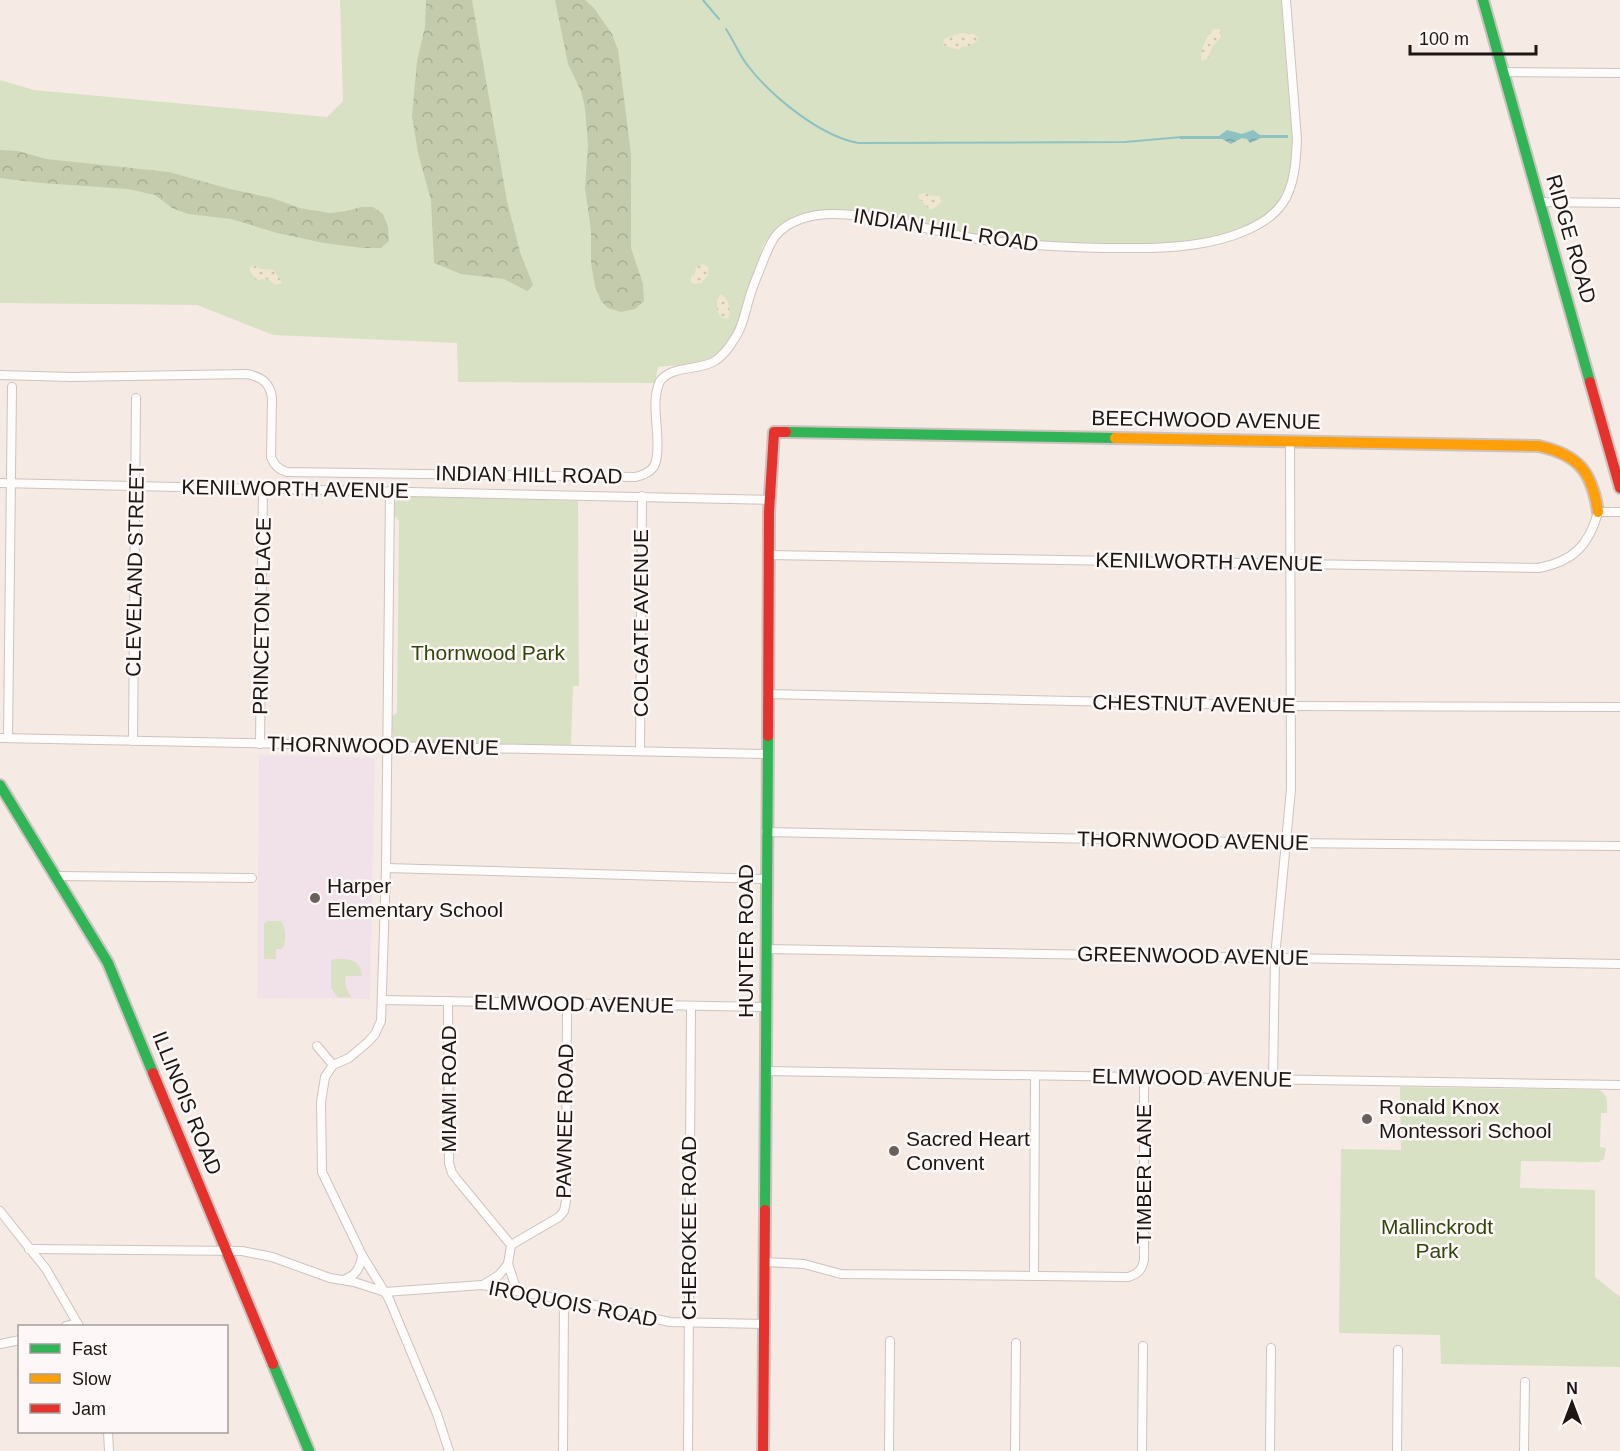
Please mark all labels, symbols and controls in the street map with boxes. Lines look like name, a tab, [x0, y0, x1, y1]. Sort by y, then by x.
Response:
scale bar	[1410, 18, 1536, 56]
text: 100 m	[1419, 29, 1469, 49]
street label: RIDGE ROAD	[1542, 172, 1601, 306]
street label: INDIAN HILL ROAD	[852, 204, 1040, 255]
street label: BEECHWOOD AVENUE	[1091, 406, 1321, 433]
street label: INDIAN HILL ROAD	[435, 461, 623, 488]
street label: CLEVELAND STREET	[121, 463, 148, 677]
street label: KENILWORTH AVENUE	[181, 475, 409, 502]
street label: PRINCETON PLACE	[248, 517, 275, 715]
street label: COLGATE AVENUE	[629, 529, 652, 717]
street label: KENILWORTH AVENUE	[1095, 548, 1323, 575]
park label: Thornwood Park	[411, 641, 566, 664]
street label: CHESTNUT AVENUE	[1092, 690, 1296, 717]
street label: THORNWOOD AVENUE	[267, 732, 499, 759]
street label: THORNWOOD AVENUE	[1077, 827, 1309, 854]
street label: HUNTER ROAD	[734, 864, 757, 1018]
place label: Harper Elementary School	[327, 874, 503, 921]
marker: Harper Elementary School	[308, 891, 322, 905]
street label: GREENWOOD AVENUE	[1077, 942, 1309, 969]
street label: ELMWOOD AVENUE	[474, 990, 674, 1017]
street label: MIAMI ROAD	[437, 1025, 460, 1153]
street label: ILLINOIS ROAD	[148, 1028, 227, 1178]
street label: PAWNEE ROAD	[552, 1043, 577, 1199]
street label: ELMWOOD AVENUE	[1092, 1064, 1292, 1091]
place label: Ronald Knox Montessori School	[1379, 1095, 1552, 1142]
street label: TIMBER LANE	[1132, 1104, 1155, 1244]
marker: Ronald Knox Montessori School	[1360, 1112, 1374, 1126]
place label: Sacred Heart Convent	[906, 1127, 1030, 1174]
street label: CHEROKEE ROAD	[677, 1136, 700, 1320]
marker: Sacred Heart Convent	[887, 1144, 901, 1158]
park label: Mallinckrodt Park	[1381, 1215, 1493, 1262]
street label: IROQUOIS ROAD	[487, 1276, 659, 1331]
legend	[18, 1325, 228, 1433]
text: Fast	[72, 1339, 107, 1359]
text: Slow	[72, 1369, 112, 1389]
north arrow	[1542, 1373, 1602, 1433]
text: N	[1566, 1380, 1578, 1397]
text: Jam	[72, 1399, 106, 1419]

